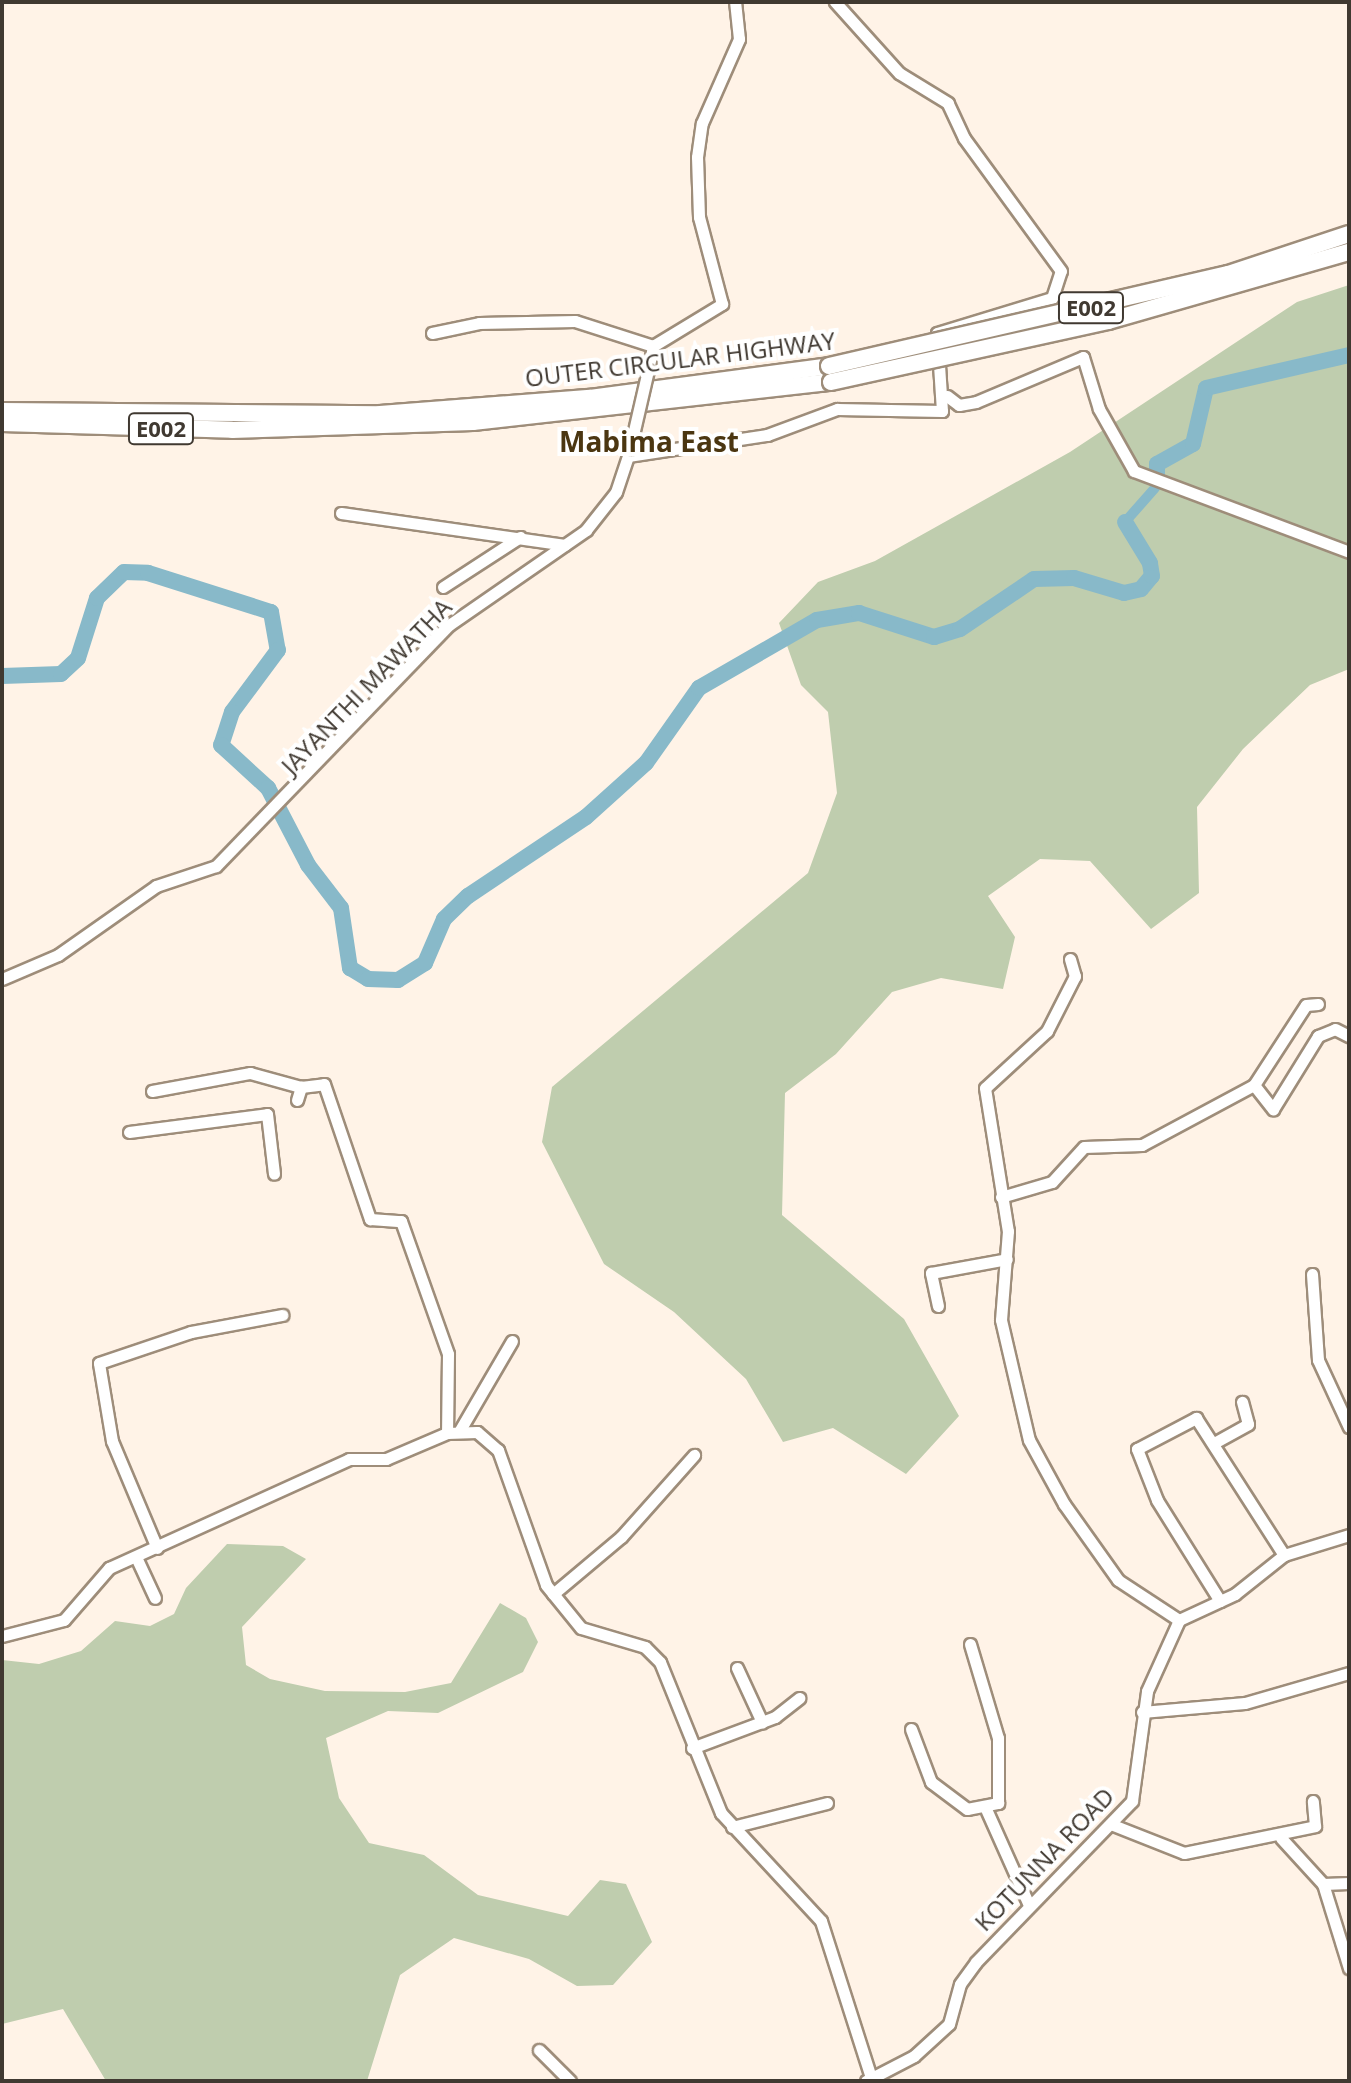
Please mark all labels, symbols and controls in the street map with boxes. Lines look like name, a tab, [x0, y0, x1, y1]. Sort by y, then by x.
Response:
road number: E002	[1057, 290, 1125, 326]
street label: OUTER CIRCULAR HIGHWAY	[523, 326, 837, 392]
road number: E002	[127, 411, 195, 447]
district label: Mabima East	[559, 424, 739, 458]
street label: JAYANTHI MAWATHA	[275, 592, 457, 780]
street label: KOTUNNA ROAD	[968, 1781, 1120, 1937]

